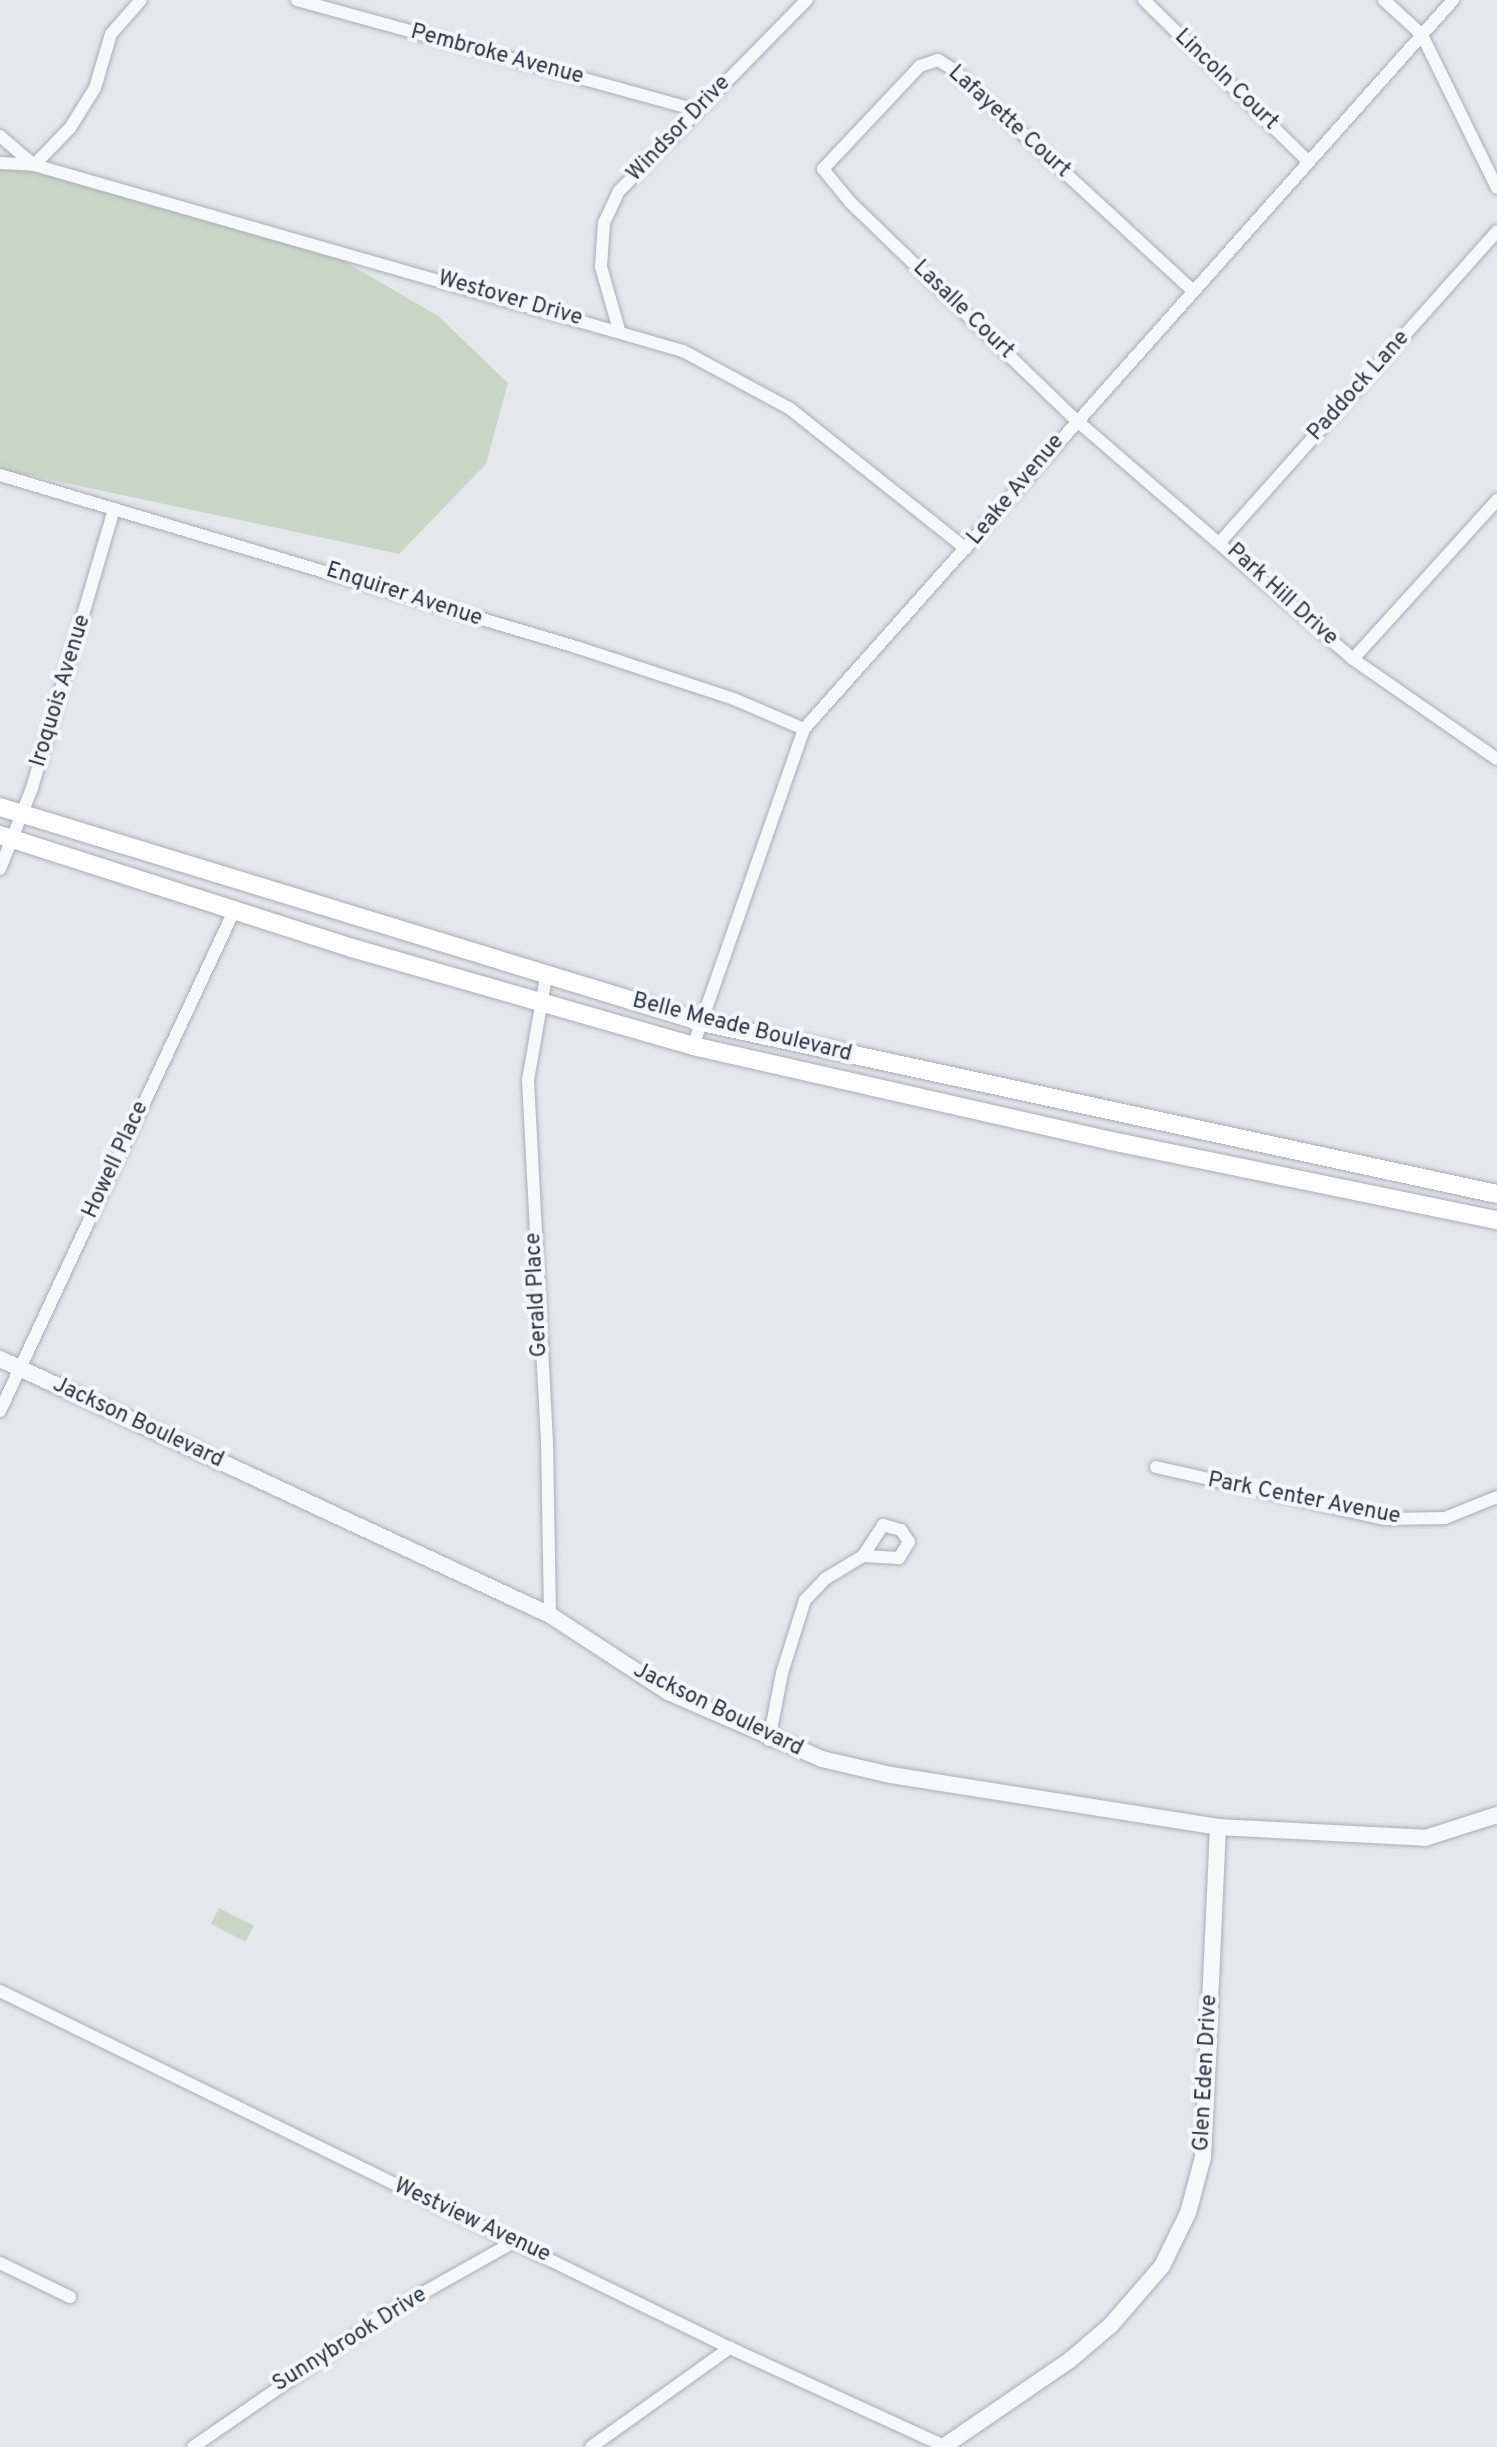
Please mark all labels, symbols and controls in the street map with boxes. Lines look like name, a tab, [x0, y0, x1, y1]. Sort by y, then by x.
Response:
street label: Pembroke Avenue	[407, 19, 587, 91]
street label: Lincoln Court	[1169, 24, 1283, 136]
street label: Lafayette Court	[942, 60, 1076, 184]
street label: Windsor Drive	[622, 70, 736, 188]
street label: Lasalle Court	[907, 255, 1019, 365]
street label: Westover Drive	[435, 266, 585, 332]
street label: Paddock Lane	[1303, 325, 1415, 447]
street label: Leake Avenue	[962, 429, 1070, 551]
street label: Park Hill Drive	[1221, 538, 1343, 652]
street label: Enquirer Avenue	[322, 557, 486, 633]
street label: Iroquois Avenue	[25, 611, 97, 771]
street label: Belle Meade Boulevard	[630, 988, 854, 1068]
street label: Howell Place	[77, 1097, 155, 1223]
street label: Gerald Place	[521, 1232, 553, 1358]
street label: Jackson Boulevard	[48, 1372, 228, 1474]
street label: Park Center Avenue	[1205, 1467, 1403, 1531]
street label: Jackson Boulevard	[629, 1657, 807, 1763]
street label: Glen Eden Drive	[1189, 1994, 1223, 2152]
street label: Westview Avenue	[389, 2173, 555, 2269]
street label: Sunnybrook Drive	[268, 2282, 432, 2398]

